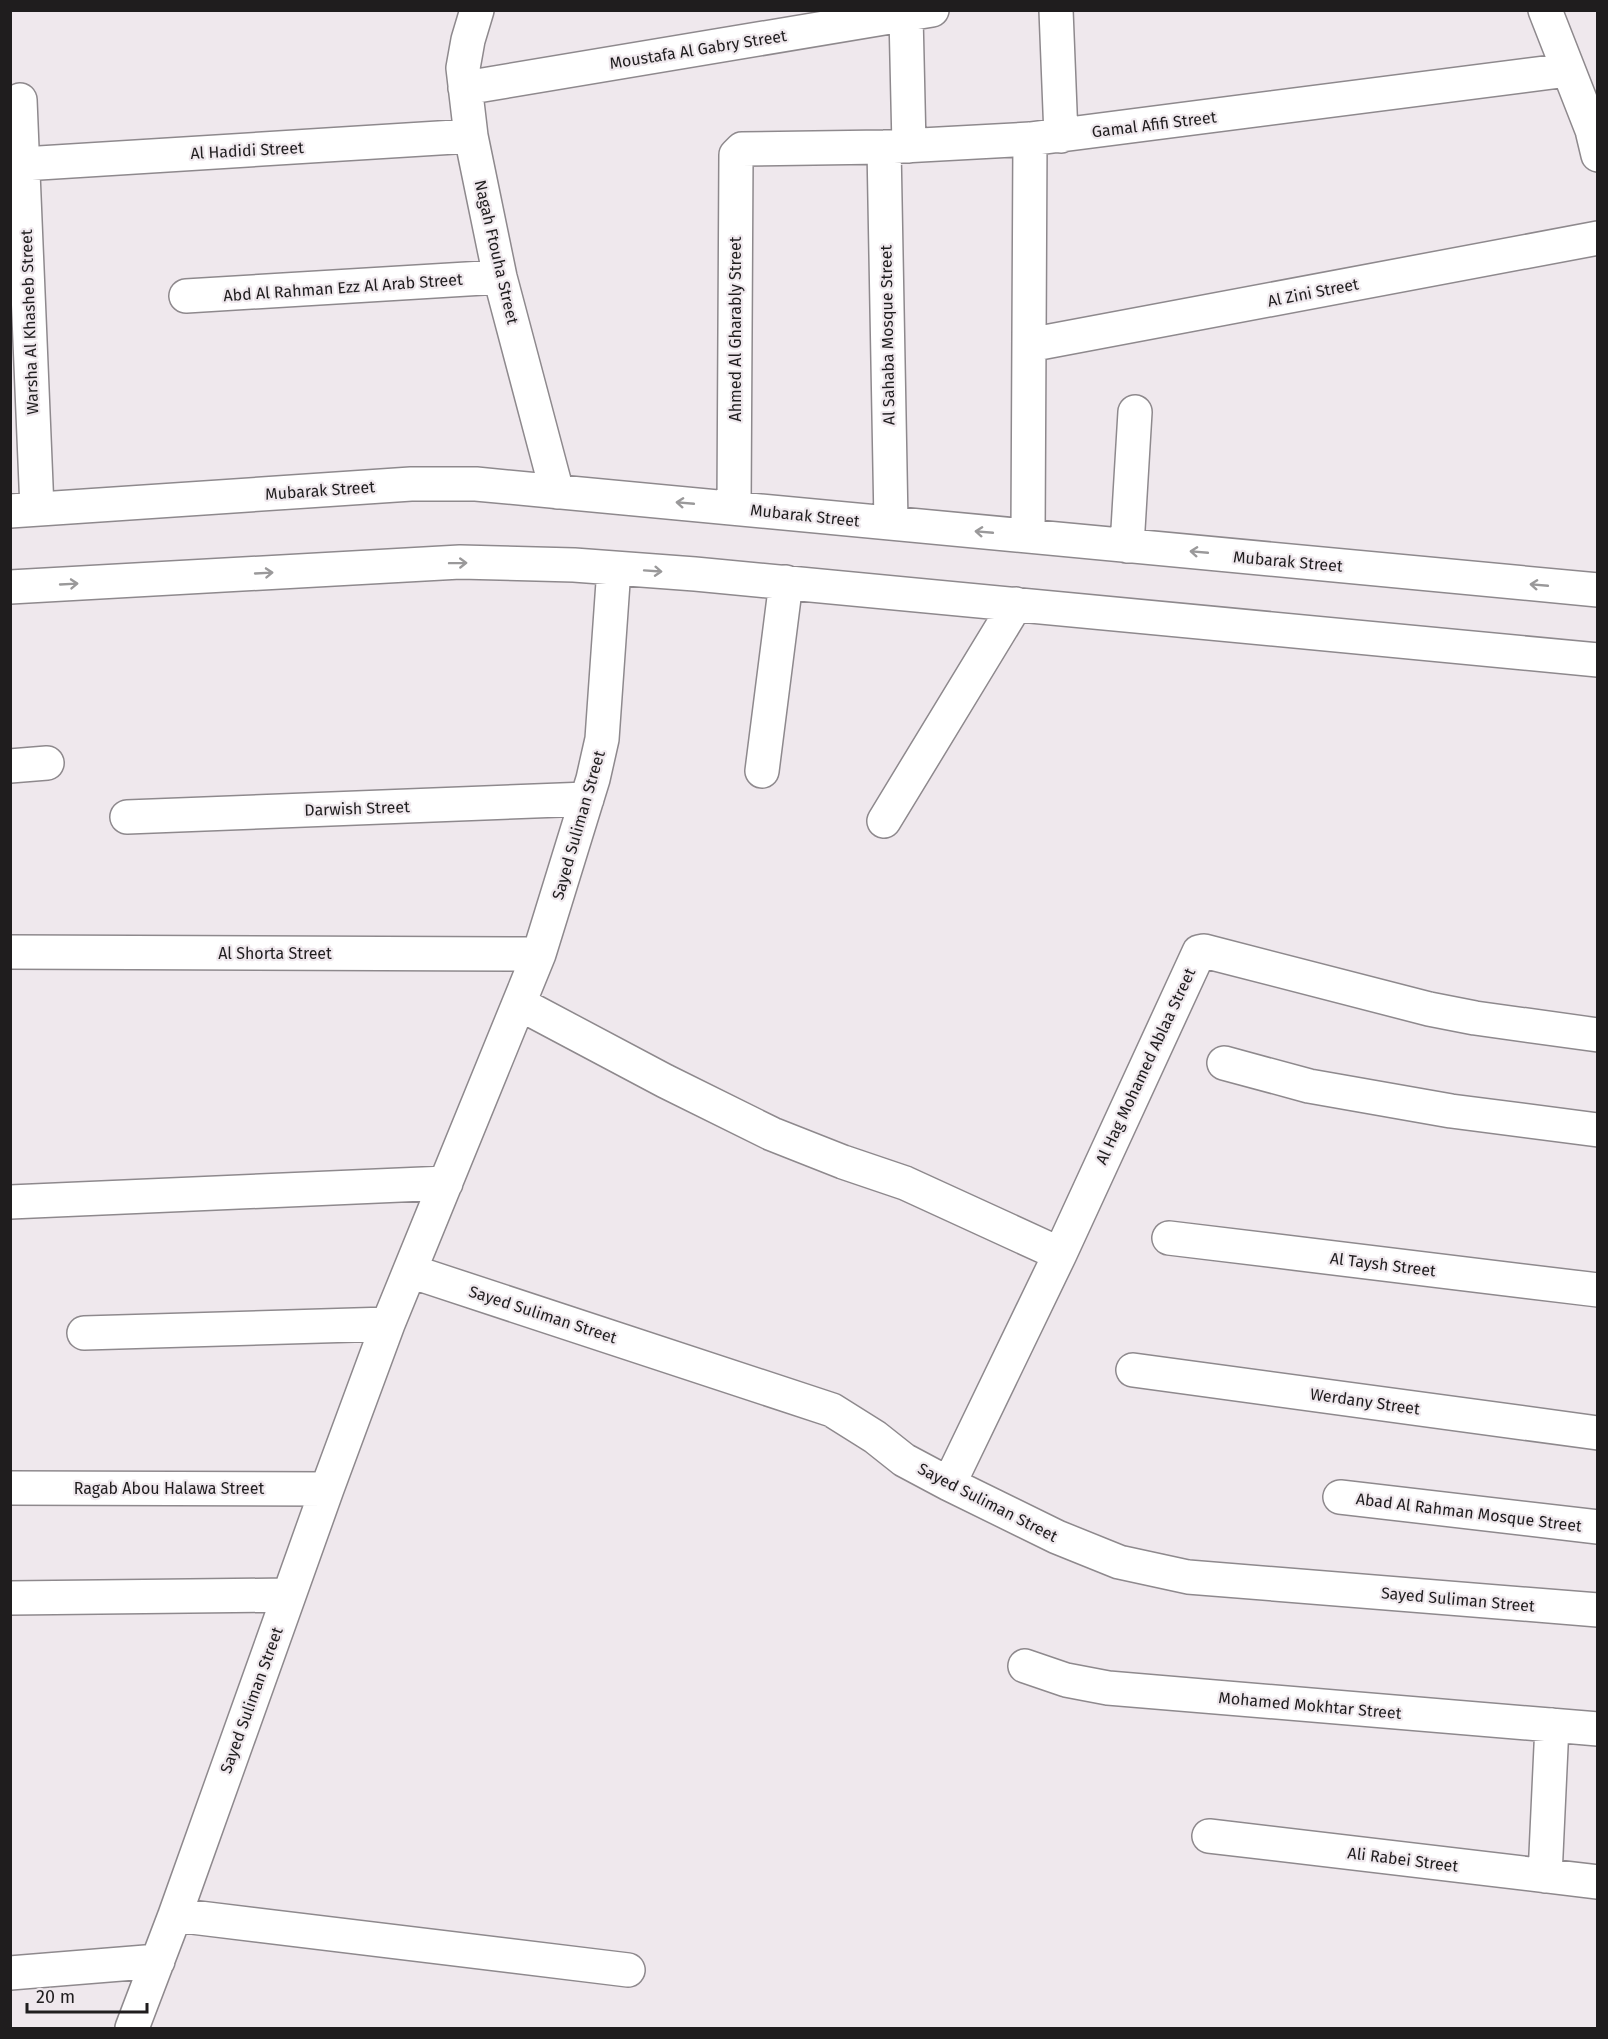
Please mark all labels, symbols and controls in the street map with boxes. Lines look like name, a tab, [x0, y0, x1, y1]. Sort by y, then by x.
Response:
street label: Moustafa Al Gabry Street	[608, 26, 788, 73]
street label: Gamal Afifi Street	[1091, 107, 1218, 142]
street label: Al Hadidi Street	[190, 138, 304, 163]
street label: Nagah Ftouha Street	[471, 178, 522, 326]
street label: Warsha Al Khasheb Street	[17, 229, 42, 415]
street label: Ahmed Al Gharably Street	[726, 236, 745, 421]
street label: Al Sahaba Mosque Street	[876, 244, 899, 425]
street label: Abd Al Rahman Ezz Al Arab Street	[223, 270, 463, 305]
street label: Al Zini Street	[1266, 274, 1361, 311]
street label: Mubarak Street	[265, 477, 376, 504]
one-way arrow	[676, 497, 696, 508]
street label: Mubarak Street	[749, 500, 861, 531]
one-way arrow	[974, 526, 994, 537]
one-way arrow	[1189, 546, 1209, 557]
street label: Mubarak Street	[1232, 547, 1344, 576]
one-way arrow	[448, 557, 468, 569]
one-way arrow	[643, 566, 663, 577]
one-way arrow	[253, 567, 273, 578]
one-way arrow	[58, 578, 78, 589]
one-way arrow	[1530, 579, 1550, 590]
street label: Sayed Suliman Street	[548, 748, 609, 902]
street label: Darwish Street	[304, 797, 410, 820]
street label: Al Shorta Street	[218, 944, 332, 963]
street label: Al Hag Mohamed Ablaa Street	[1092, 965, 1199, 1167]
street label: Al Taysh Street	[1329, 1249, 1437, 1280]
street label: Sayed Suliman Street	[467, 1282, 619, 1347]
street label: Werdany Street	[1309, 1384, 1421, 1419]
street label: Sayed Suliman Street	[915, 1459, 1061, 1546]
street label: Ragab Abou Halawa Street	[74, 1479, 264, 1498]
street label: Abad Al Rahman Mosque Street	[1355, 1489, 1583, 1536]
street label: Sayed Suliman Street	[1380, 1583, 1536, 1616]
street label: Sayed Suliman Street	[216, 1624, 287, 1776]
street label: Mohamed Mokhtar Street	[1218, 1688, 1402, 1723]
street label: Ali Rabei Street	[1347, 1843, 1460, 1876]
scale bar	[27, 1976, 147, 2014]
text: 20 m	[36, 1986, 75, 2008]

